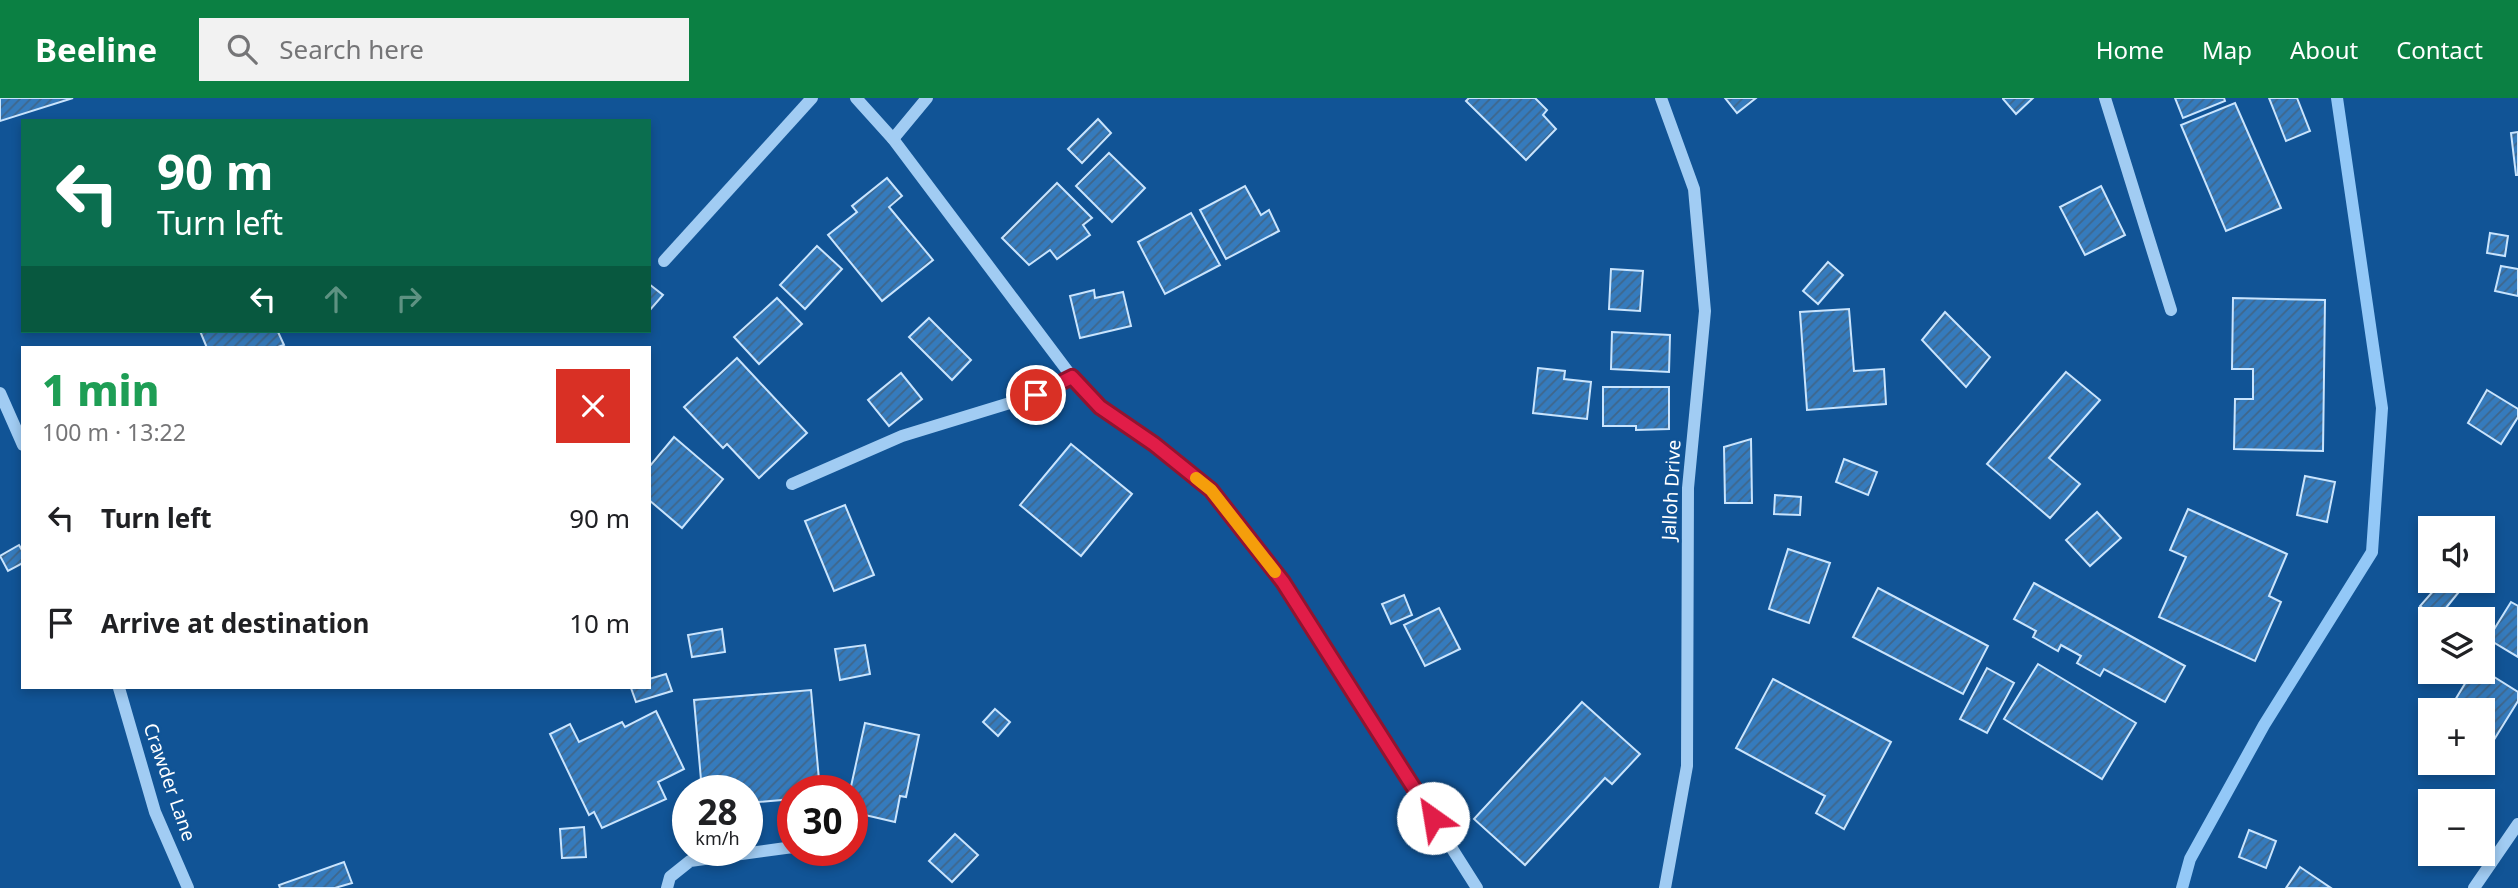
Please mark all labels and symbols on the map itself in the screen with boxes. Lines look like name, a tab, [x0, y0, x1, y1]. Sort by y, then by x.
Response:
pin	[1006, 365, 1066, 425]
street label: Jalloh Drive	[1655, 439, 1687, 543]
street label: Crawder Lane	[138, 719, 202, 845]
speed limit sign: 30	[777, 775, 868, 866]
position arrow	[1396, 781, 1470, 855]

